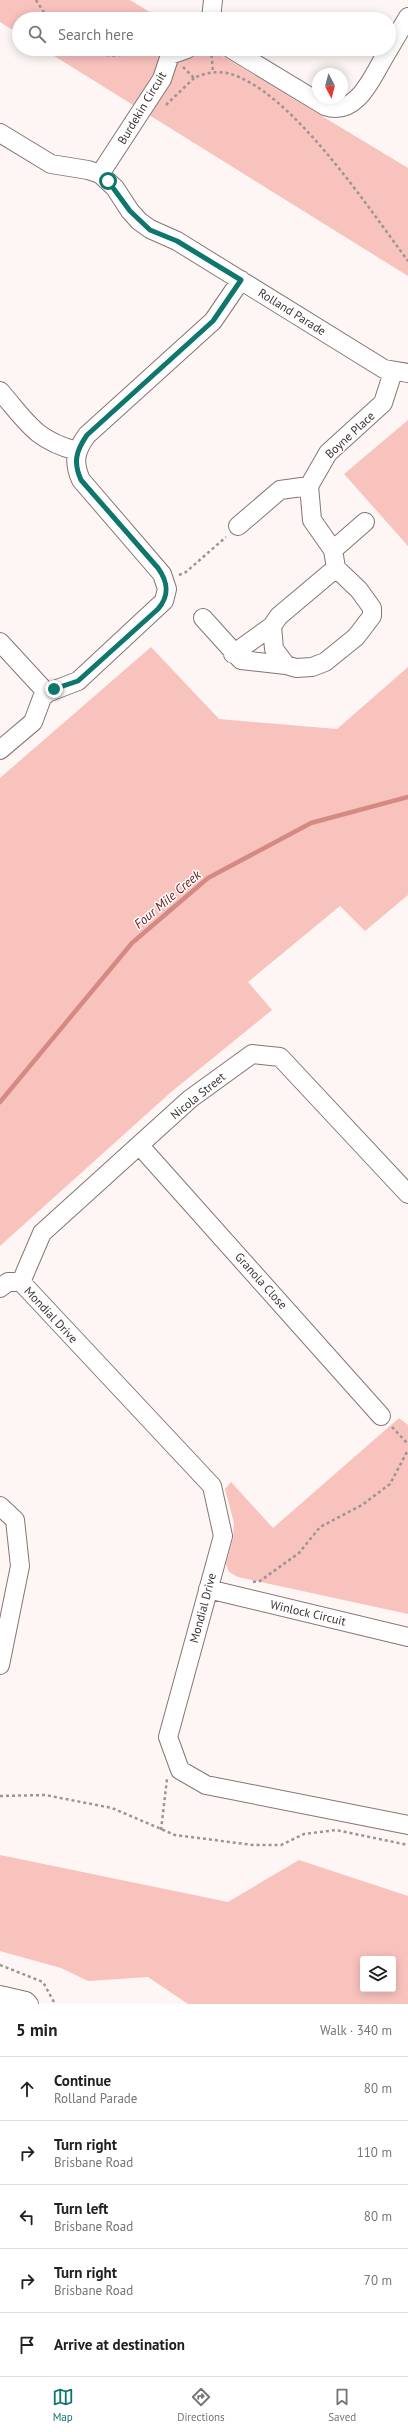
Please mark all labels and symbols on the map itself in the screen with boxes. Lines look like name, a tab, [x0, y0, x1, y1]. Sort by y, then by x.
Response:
north arrow	[312, 68, 348, 104]
street label: Burdekin Circuit	[114, 69, 169, 147]
route start	[99, 172, 117, 190]
street label: Rolland Parade	[256, 285, 329, 338]
street label: Boyne Place	[322, 408, 378, 461]
route end	[45, 680, 63, 698]
water label: Four Mile Creek	[130, 866, 205, 932]
street label: Nicola Street	[167, 1069, 228, 1122]
street label: Granola Close	[232, 1249, 291, 1312]
street label: Mondial Drive	[21, 1283, 81, 1346]
street label: Mondial Drive	[186, 1571, 219, 1644]
street label: Winlock Circuit	[269, 1597, 347, 1628]

